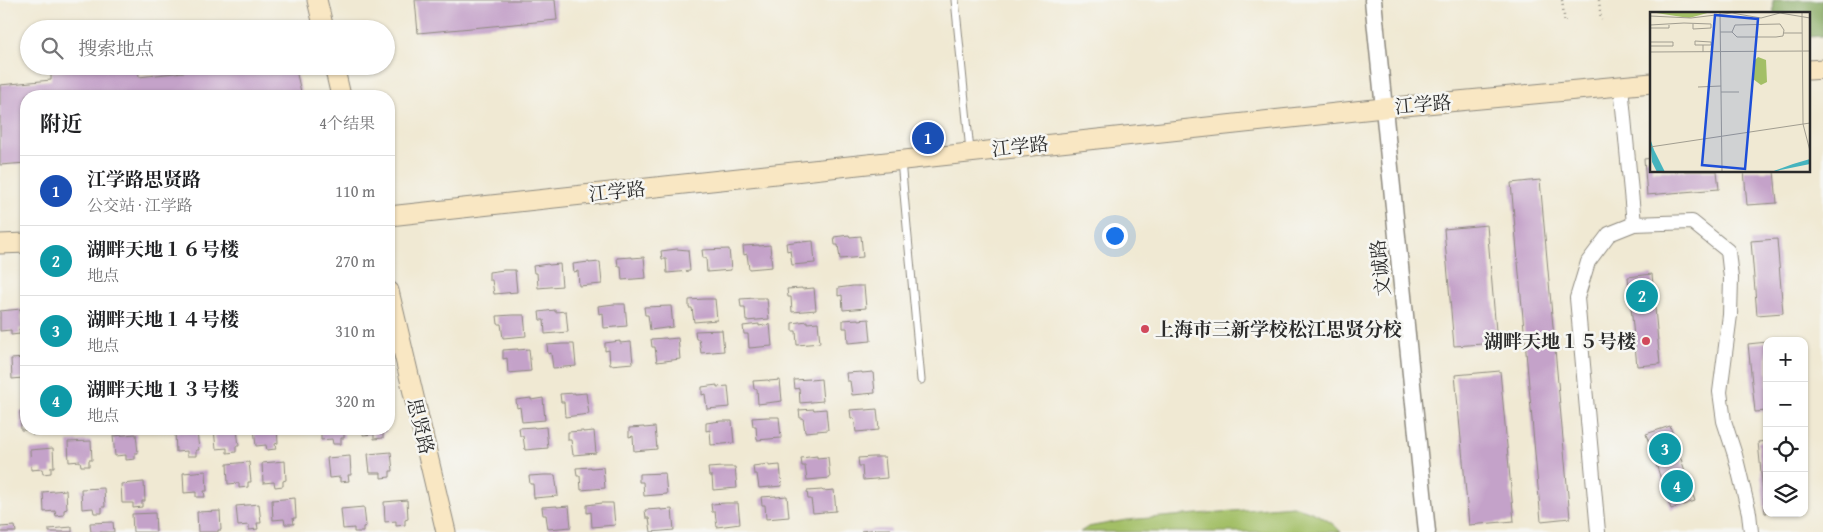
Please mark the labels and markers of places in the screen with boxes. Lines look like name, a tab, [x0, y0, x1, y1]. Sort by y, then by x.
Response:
pin: 1	[912, 119, 944, 157]
pin: 2	[1626, 277, 1658, 315]
place label: 上海市三新学校松江思贤分校	[1155, 315, 1402, 343]
marker: 上海市三新学校松江思贤分校	[1139, 323, 1151, 335]
place label: 湖畔天地１５号楼	[1484, 327, 1636, 355]
marker: 湖畔天地１５号楼	[1640, 335, 1652, 347]
pin: 3	[1649, 430, 1681, 468]
pin: 4	[1661, 467, 1693, 505]

